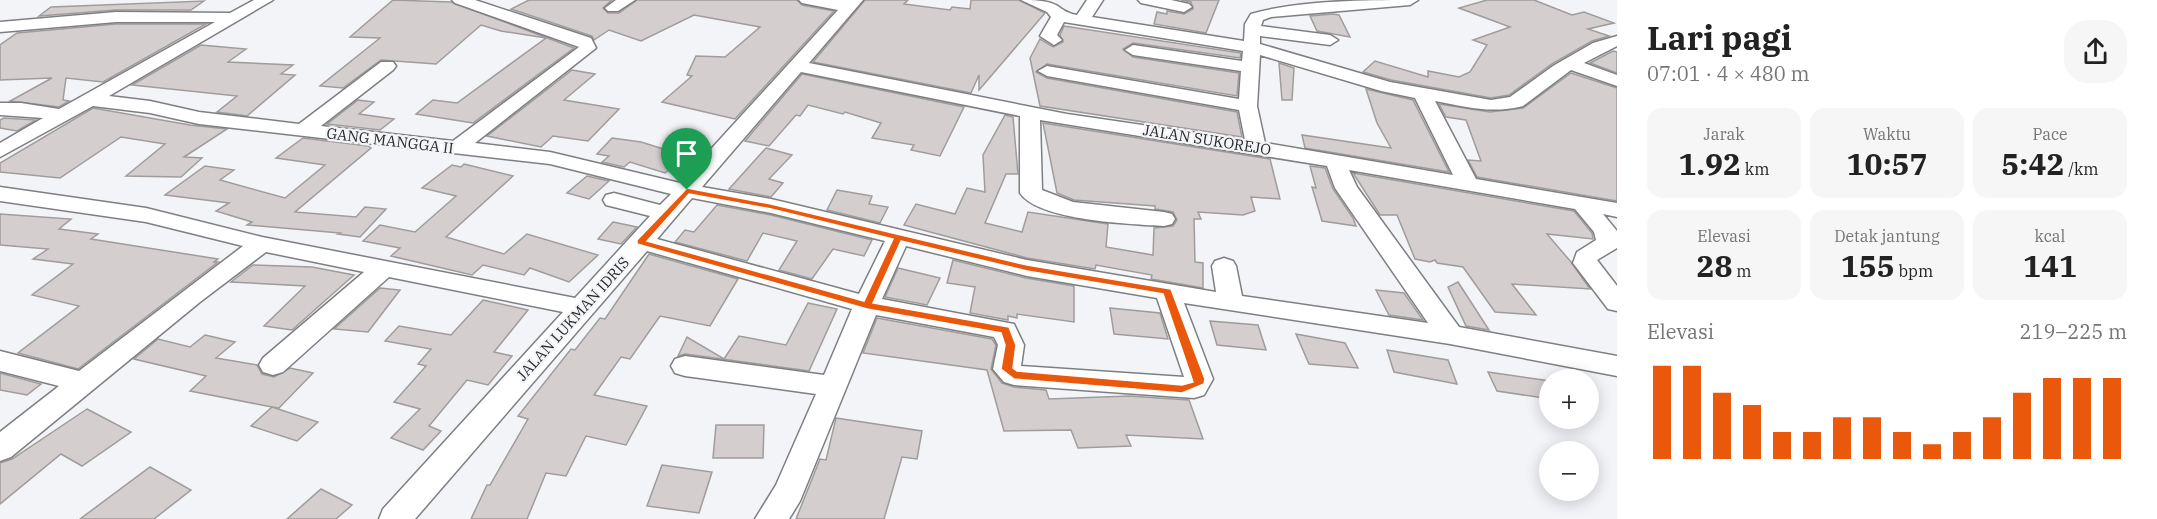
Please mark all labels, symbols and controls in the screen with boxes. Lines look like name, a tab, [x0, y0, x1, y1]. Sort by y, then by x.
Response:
text: Lari pagi	[1647, 16, 1792, 59]
button: share	[2064, 20, 2127, 83]
text: 07:01 · 4 × 480 m	[1647, 60, 1810, 87]
street label: JALAN SUKOREJO	[1142, 120, 1272, 159]
street label: GANG MANGGA II	[325, 123, 455, 158]
text: Jarak	[1703, 124, 1745, 144]
text: Waktu	[1863, 124, 1911, 144]
text: Pace	[2032, 124, 2068, 144]
pin	[661, 128, 712, 190]
icon: arrive	[670, 137, 703, 170]
text: 1.92	[1679, 144, 1741, 183]
text: 10:57	[1846, 144, 1928, 183]
text: 5:42	[2001, 144, 2064, 183]
text: km	[1741, 159, 1769, 179]
text: /km	[2064, 159, 2099, 179]
text: Elevasi	[1697, 226, 1751, 246]
text: Detak jantung	[1834, 226, 1940, 246]
text: kcal	[2035, 226, 2065, 246]
text: 28	[1697, 246, 1733, 285]
text: 155	[1841, 246, 1895, 285]
text: 141	[2023, 246, 2077, 285]
street label: JALAN LUKMAN IDRIS	[512, 253, 633, 384]
text: m	[1733, 261, 1751, 281]
text: bpm	[1895, 261, 1933, 281]
text: Elevasi	[1647, 318, 1714, 345]
text: 219–225 m	[2020, 318, 2127, 345]
map controls	[1539, 369, 1599, 501]
button: +	[1539, 369, 1599, 429]
button: −	[1539, 441, 1599, 501]

